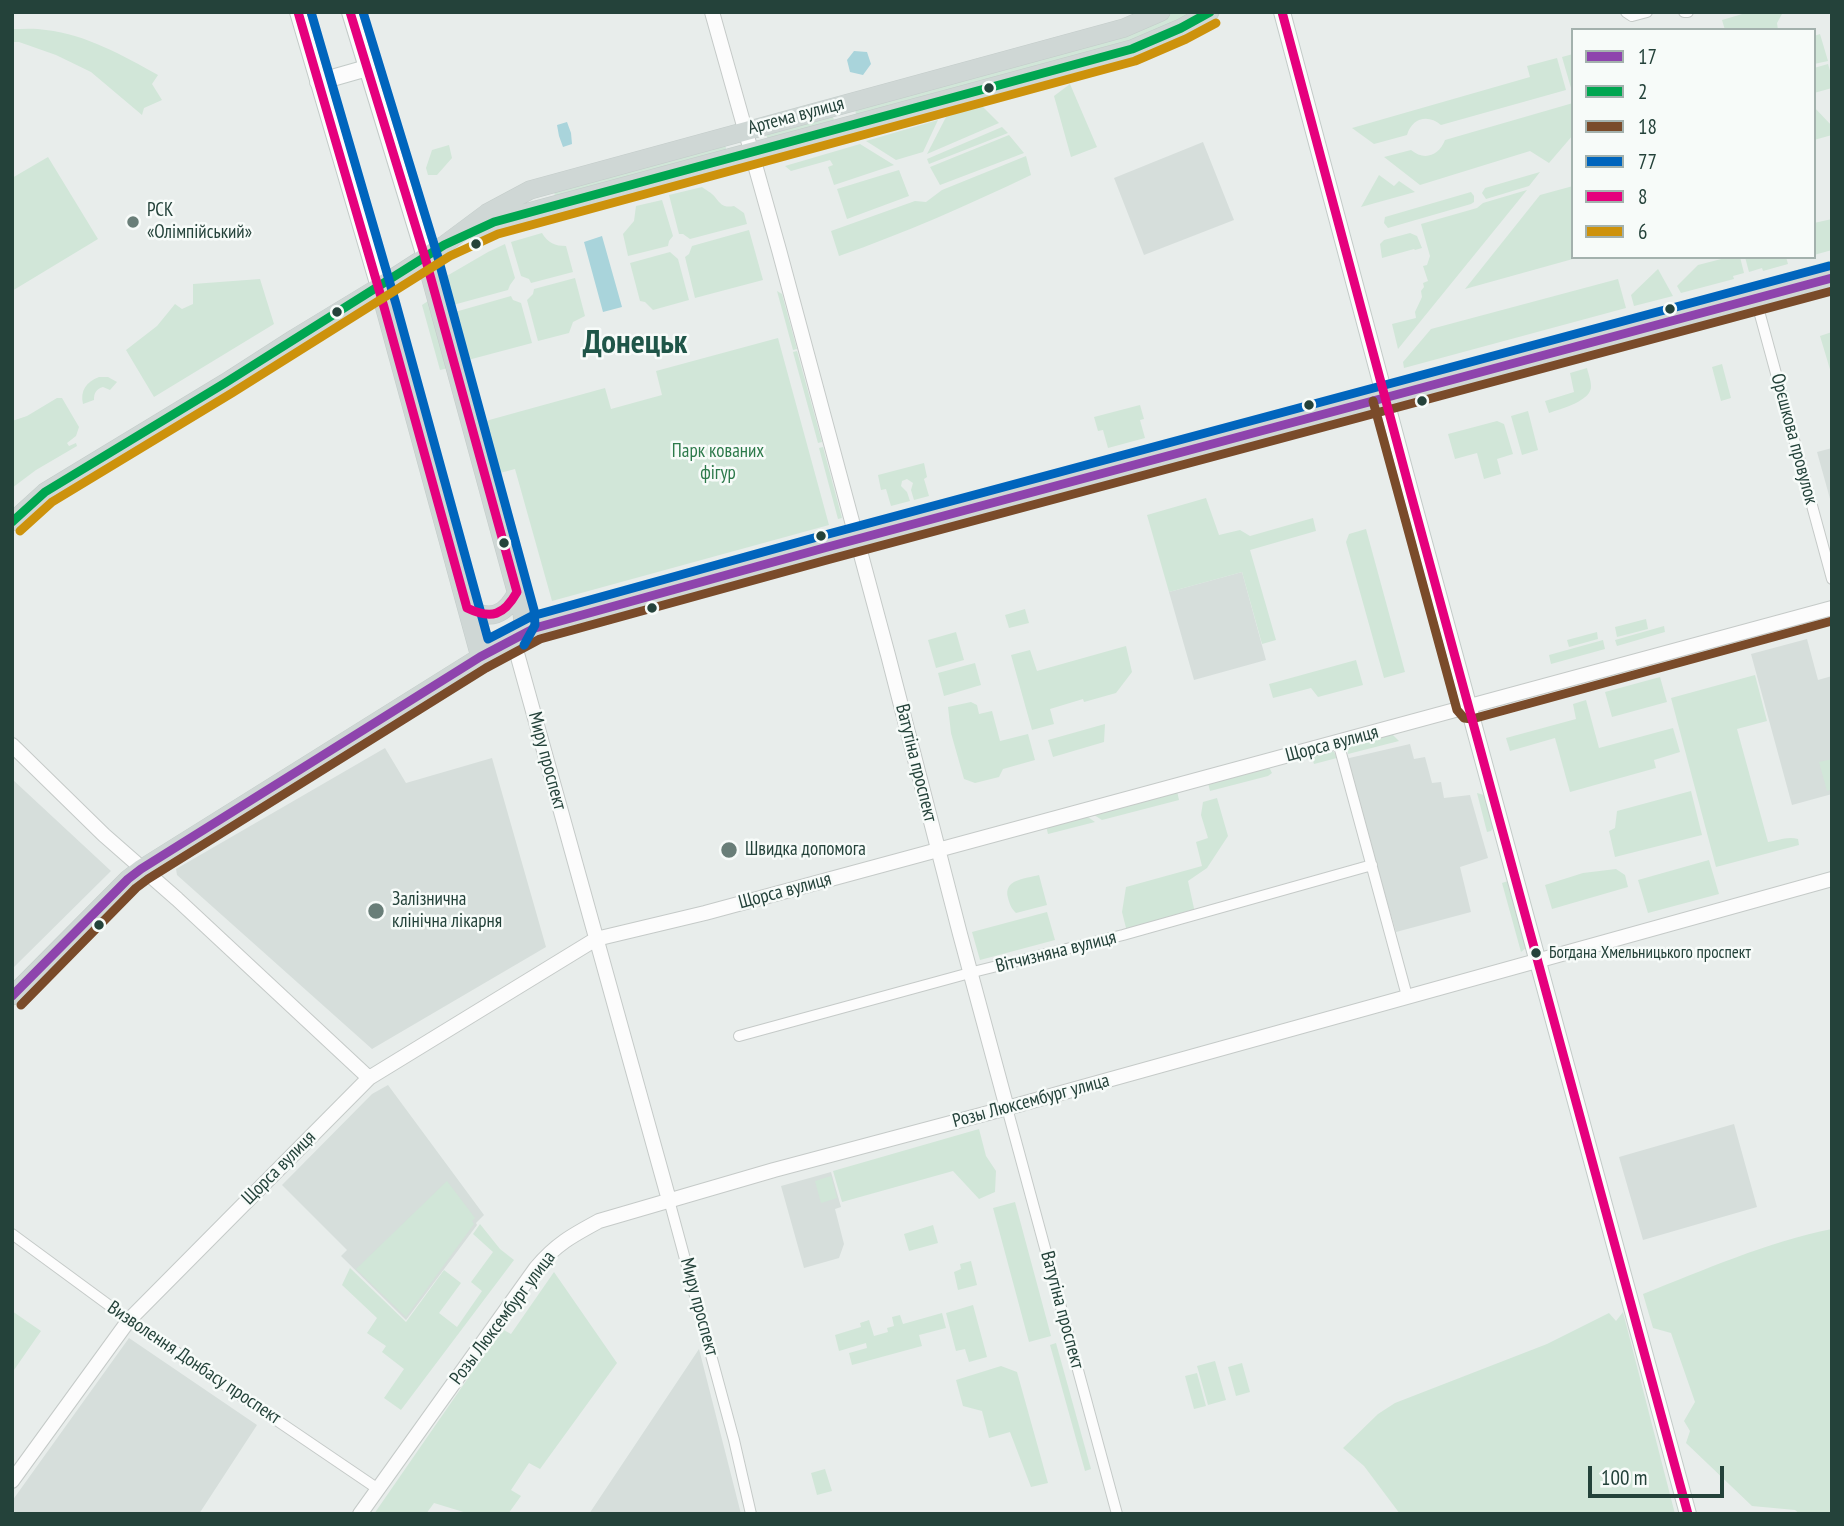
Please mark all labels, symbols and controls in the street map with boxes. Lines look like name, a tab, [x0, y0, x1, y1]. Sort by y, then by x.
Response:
legend	[1571, 28, 1816, 259]
text: 17	[1638, 43, 1657, 70]
text: 2	[1638, 78, 1647, 105]
unlabelled marker	[982, 81, 996, 95]
street label: Артема вулиця	[745, 92, 847, 140]
text: 18	[1638, 113, 1657, 140]
text: 77	[1638, 148, 1657, 175]
text: 8	[1638, 183, 1647, 210]
place label: РСК «Олімпійський»	[147, 200, 252, 244]
marker: РСК «Олімпійський»	[125, 214, 141, 230]
text: 6	[1638, 218, 1647, 245]
unlabelled marker	[469, 237, 483, 251]
unlabelled marker	[1663, 302, 1677, 316]
unlabelled marker	[330, 305, 344, 319]
district label: Донецьк	[583, 324, 687, 364]
street label: Орєшкова провулок	[1766, 371, 1822, 507]
unlabelled marker	[1415, 394, 1429, 408]
unlabelled marker	[1302, 398, 1316, 412]
park label: Парк кованих фігур	[672, 441, 764, 485]
unlabelled marker	[814, 529, 828, 543]
unlabelled marker	[497, 536, 511, 550]
unlabelled marker	[645, 601, 659, 615]
street label: Ватутіна проспект	[890, 702, 942, 824]
street label: Миру проспект	[523, 709, 571, 813]
street label: Щорса вулиця	[1283, 721, 1381, 767]
place label: Швидка допомога	[745, 839, 866, 861]
marker: Швидка допомога	[719, 840, 739, 860]
street label: Щорса вулиця	[736, 868, 834, 914]
place label: Залізнична клінічна лікарня	[392, 889, 502, 933]
marker: Залізнична клінічна лікарня	[366, 901, 386, 921]
unlabelled marker	[92, 918, 106, 932]
street label: Вітчизняна вулиця	[993, 926, 1119, 978]
place label: Богдана Хмельницького проспект	[1549, 943, 1751, 963]
marker: Богдана Хмельницького проспект	[1529, 946, 1543, 960]
street label: Розы Люксембург улица	[950, 1069, 1112, 1133]
street label: Щорса вулиця	[237, 1126, 321, 1210]
street label: Розы Люксембург улица	[445, 1247, 561, 1389]
street label: Ватутіна проспект	[1035, 1249, 1089, 1371]
street label: Миру проспект	[675, 1255, 723, 1359]
street label: Визволення Донбасу проспект	[103, 1296, 285, 1430]
scale bar	[1592, 1452, 1728, 1496]
text: 100 m	[1601, 1464, 1647, 1491]

